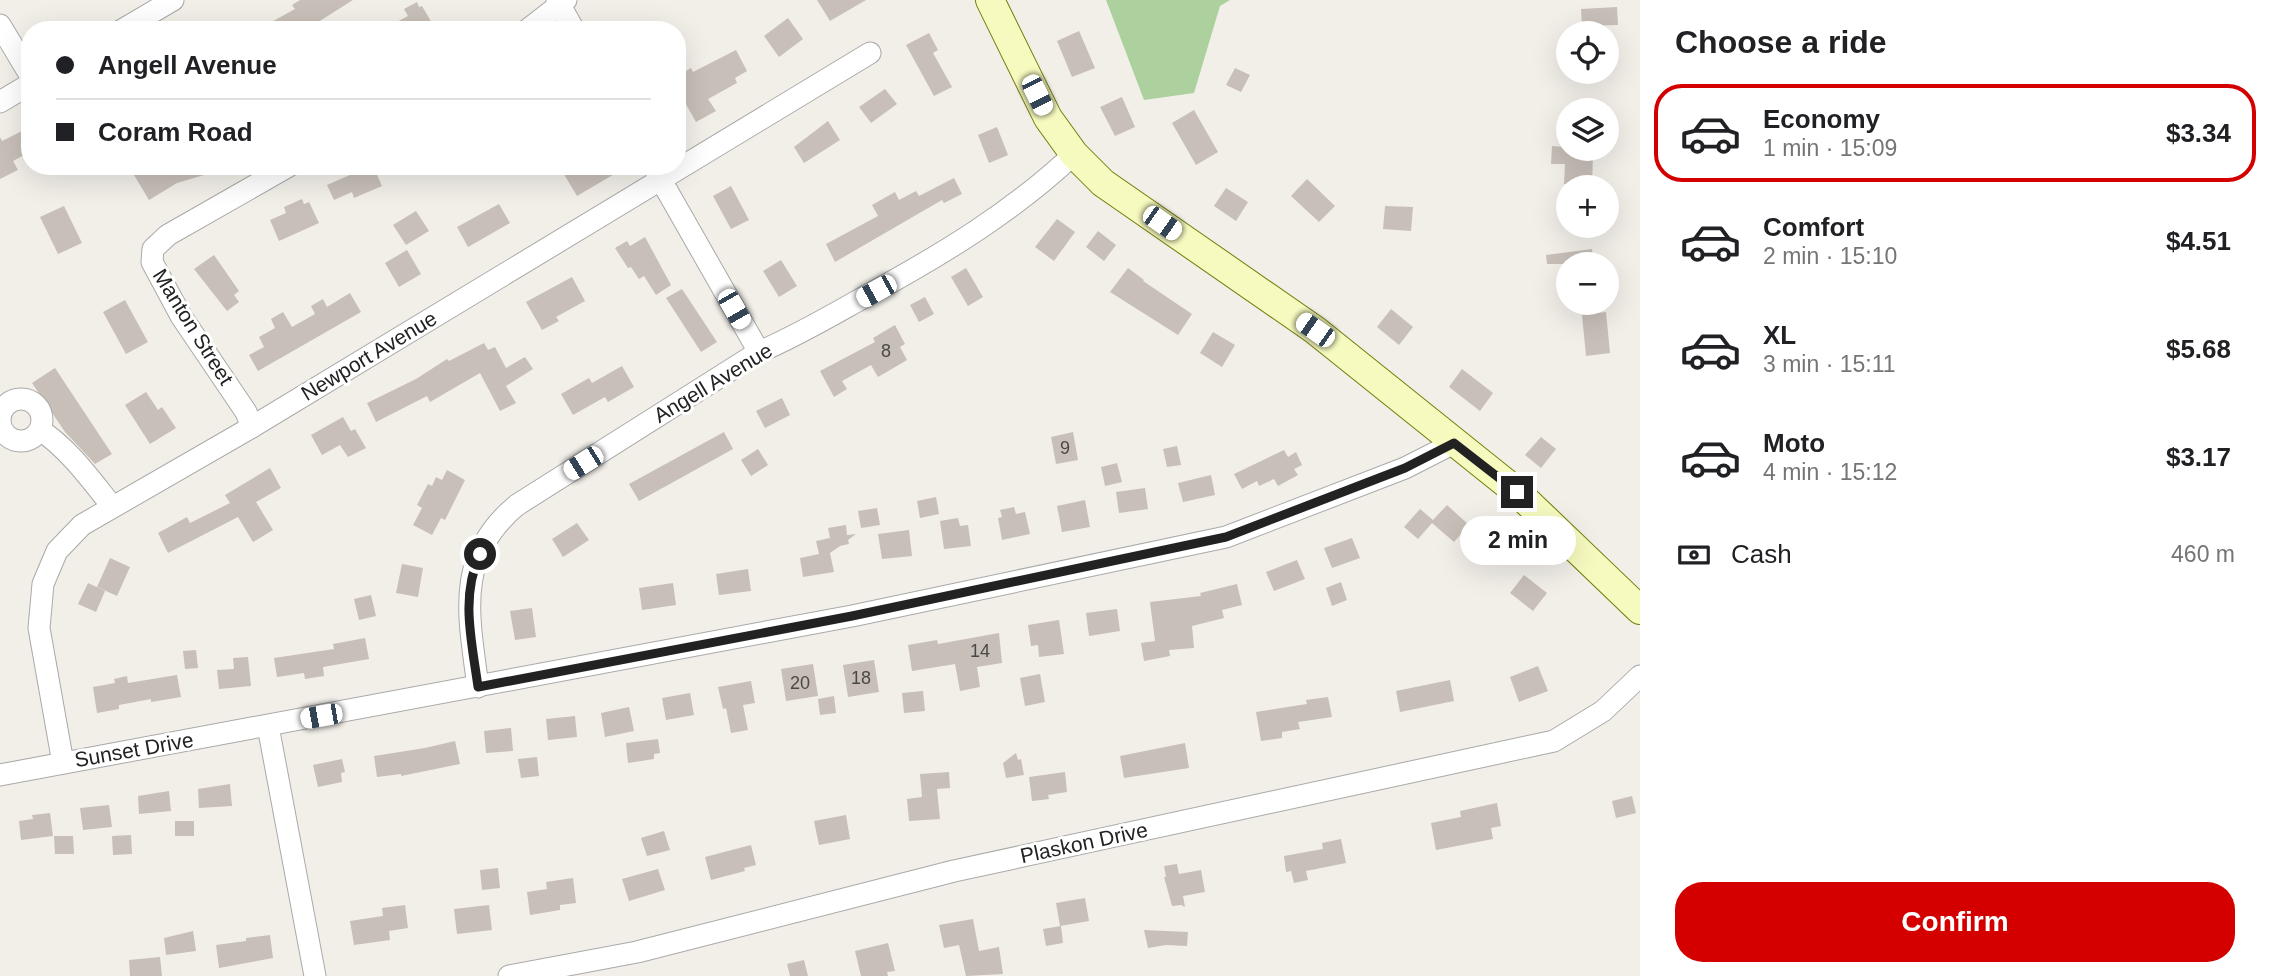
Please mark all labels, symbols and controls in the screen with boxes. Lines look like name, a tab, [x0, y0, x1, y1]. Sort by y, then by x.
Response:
map controls	[1556, 21, 1619, 315]
button: locate	[1556, 21, 1619, 84]
text: Choose a ride	[1675, 24, 1887, 60]
text: Angell Avenue	[98, 50, 277, 80]
car	[1019, 72, 1056, 118]
button: layers	[1556, 98, 1619, 161]
icon: car	[1679, 102, 1742, 165]
text: Economy	[1763, 104, 1880, 134]
text: Coram Road	[98, 117, 253, 147]
text: $3.34	[2166, 118, 2231, 148]
text: 1 min · 15:09	[1763, 135, 1897, 161]
button: +	[1556, 175, 1619, 238]
car	[1139, 202, 1186, 244]
icon: car	[1679, 210, 1742, 273]
text: Comfort	[1763, 212, 1864, 242]
text: $4.51	[2166, 226, 2231, 256]
text: 2 min · 15:10	[1763, 243, 1897, 269]
button: −	[1556, 252, 1619, 315]
street label: Manton Street	[149, 265, 238, 389]
car	[853, 272, 900, 310]
car	[715, 286, 754, 332]
street label: Newport Avenue	[297, 306, 441, 405]
car	[1292, 309, 1339, 351]
icon: car	[1679, 318, 1742, 381]
text: XL	[1763, 320, 1796, 350]
text: $5.68	[2166, 334, 2231, 364]
street label: Angell Avenue	[649, 338, 776, 427]
house number: 8	[881, 341, 891, 361]
text: 3 min · 15:11	[1763, 351, 1896, 377]
icon: car	[1679, 426, 1742, 489]
text: Moto	[1763, 428, 1825, 458]
house number: 9	[1060, 438, 1070, 458]
text: $3.17	[2166, 442, 2231, 472]
car	[560, 443, 607, 483]
text: 4 min · 15:12	[1763, 459, 1897, 485]
route end	[1501, 476, 1533, 508]
callout: 2 min	[1459, 516, 1575, 566]
text: 2 min	[1488, 527, 1548, 553]
icon: cash	[1675, 536, 1713, 574]
route start	[464, 538, 496, 570]
text: Cash	[1731, 539, 1792, 569]
text: 460 m	[2171, 541, 2235, 567]
house number: 14	[970, 641, 990, 661]
house number: 18	[851, 668, 871, 688]
house number: 20	[790, 673, 810, 693]
car	[299, 702, 344, 730]
street label: Sunset Drive	[73, 728, 195, 771]
street label: Plaskon Drive	[1018, 818, 1150, 867]
button: Confirm	[1675, 882, 2235, 962]

